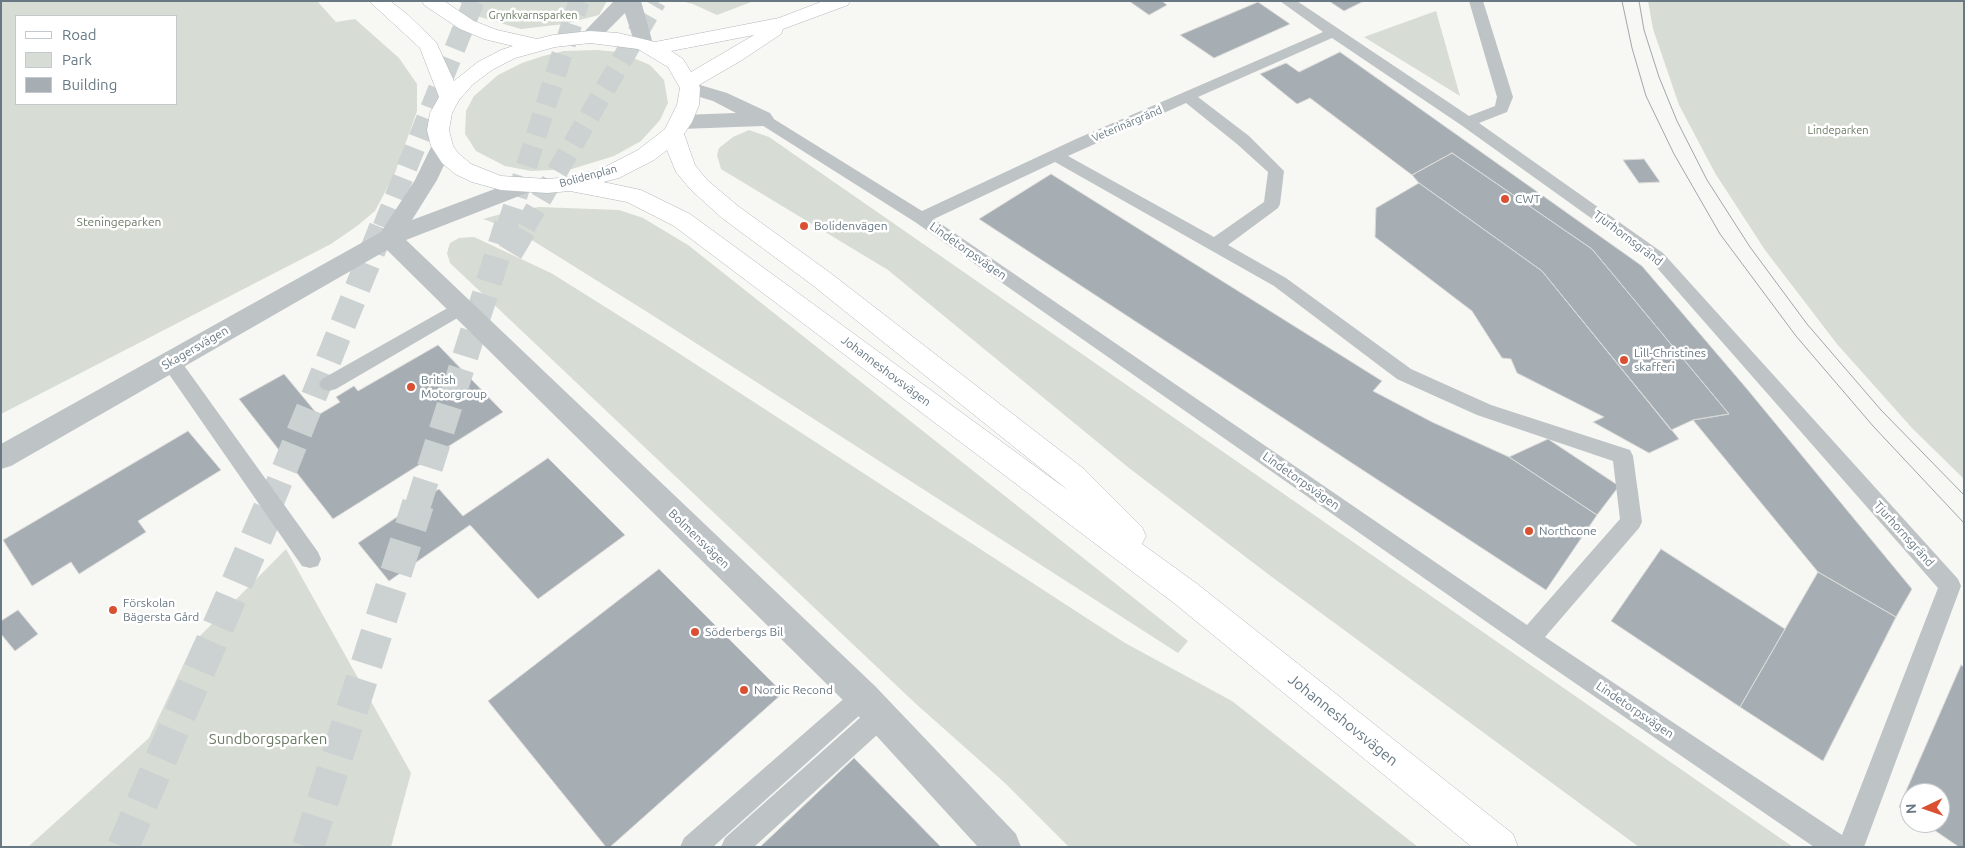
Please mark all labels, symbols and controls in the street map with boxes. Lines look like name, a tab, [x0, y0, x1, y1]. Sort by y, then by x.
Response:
park label: Grynkvarnsparken	[488, 8, 578, 22]
legend	[15, 15, 178, 105]
text: Road	[62, 26, 97, 43]
text: Park	[62, 51, 92, 68]
text: Building	[62, 76, 117, 93]
street label: Veterinärgränd	[1090, 103, 1164, 145]
park label: Lindeparken	[1807, 123, 1869, 137]
street label: Bolidenplan	[558, 162, 618, 190]
place label: CWT	[1515, 192, 1540, 206]
marker: CWT	[1499, 193, 1511, 205]
street label: Tjurhornsgränd	[1591, 207, 1665, 269]
park label: Steningeparken	[77, 215, 161, 229]
place label: Bolidenvägen	[814, 219, 888, 233]
street label: Lindetorpsvägen	[927, 219, 1009, 283]
marker: Bolidenvägen	[798, 220, 810, 232]
street label: Skagersvägen	[159, 323, 231, 373]
street label: Johanneshovsvägen	[838, 333, 934, 409]
place label: Lill-Christines skafferi	[1634, 346, 1706, 374]
marker: Lill-Christines skafferi	[1618, 354, 1630, 366]
place label: British Motorgroup	[421, 373, 487, 401]
marker: British Motorgroup	[405, 381, 417, 393]
street label: Lindetorpsvägen	[1260, 449, 1342, 513]
street label: Tjurhornsgränd	[1871, 498, 1937, 570]
street label: Bolmensvägen	[666, 506, 732, 572]
place label: Northcone	[1539, 524, 1597, 538]
marker: Northcone	[1523, 525, 1535, 537]
place label: Förskolan Bägersta Gård	[123, 596, 199, 624]
marker: Förskolan Bägersta Gård	[107, 604, 119, 616]
place label: Söderbergs Bil	[705, 625, 783, 639]
marker: Söderbergs Bil	[689, 626, 701, 638]
street label: Johanneshovsvägen	[1284, 670, 1402, 770]
street label: Lindetorpsvägen	[1594, 679, 1676, 741]
place label: Nordic Recond	[754, 683, 833, 697]
marker: Nordic Recond	[738, 684, 750, 696]
park label: Sundborgsparken	[209, 730, 327, 748]
north arrow	[1900, 783, 1950, 833]
text: N	[1903, 803, 1919, 814]

